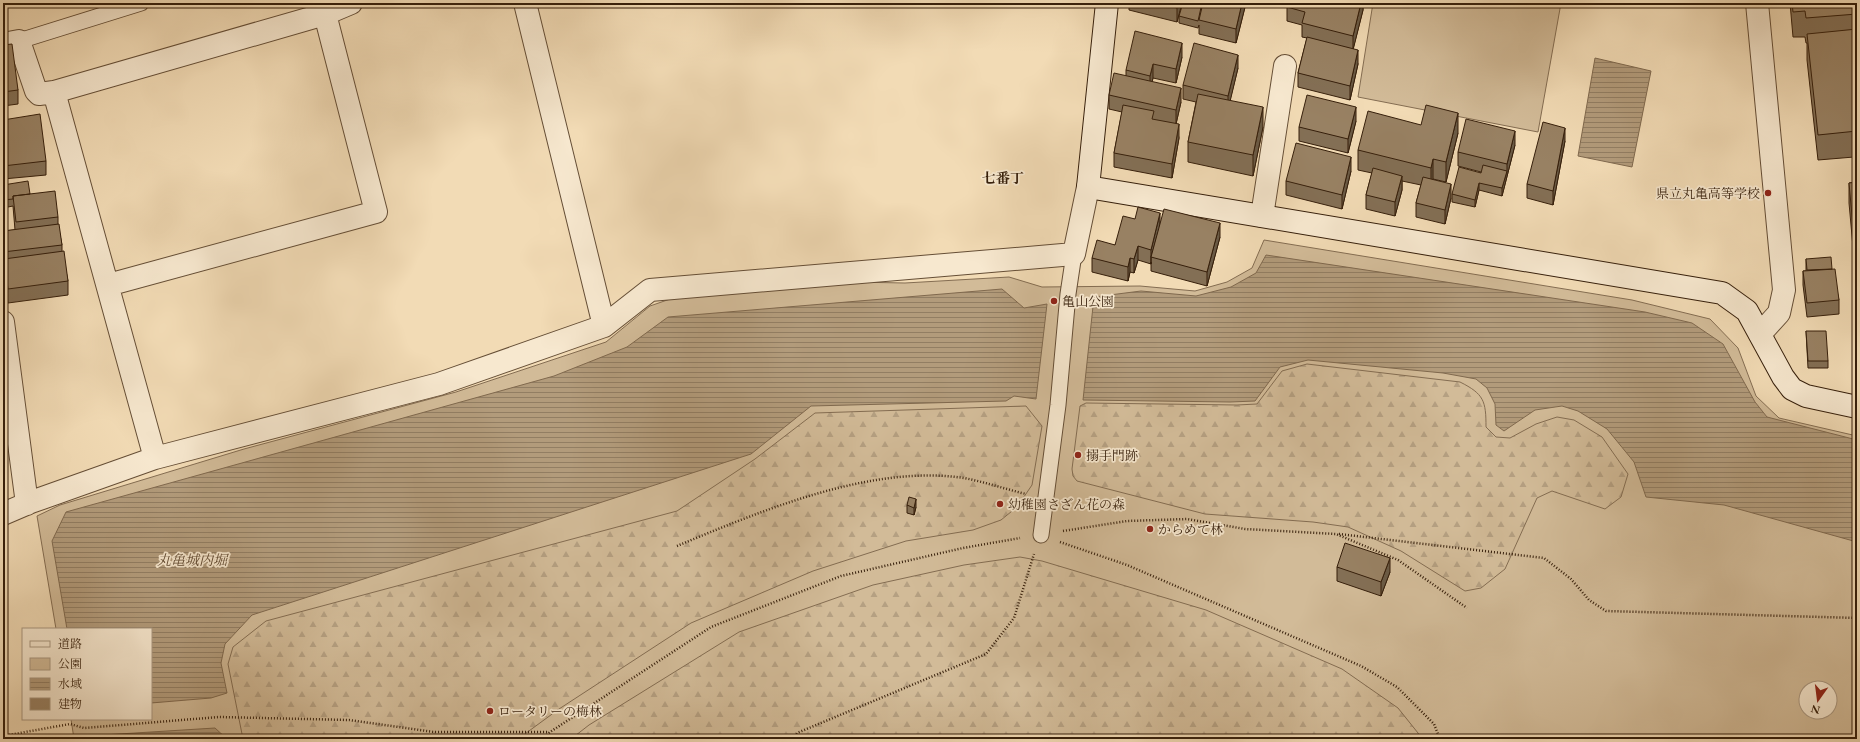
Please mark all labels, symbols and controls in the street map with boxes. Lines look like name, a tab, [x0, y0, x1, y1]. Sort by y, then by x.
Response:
district label: 七番丁	[982, 169, 1024, 187]
place label: 県立丸亀高等学校	[1656, 185, 1760, 202]
marker: 県立丸亀高等学校	[1763, 188, 1773, 198]
place label: 亀山公園	[1062, 293, 1114, 310]
marker: 亀山公園	[1049, 296, 1059, 306]
place label: 搦手門跡	[1086, 447, 1138, 464]
marker: 搦手門跡	[1073, 450, 1083, 460]
place label: 幼稚園さざん花の森	[1008, 496, 1125, 513]
marker: 幼稚園さざん花の森	[995, 499, 1005, 509]
place label: からめて林	[1158, 521, 1223, 538]
marker: からめて林	[1145, 524, 1155, 534]
water label: 丸亀城内堀	[157, 551, 229, 569]
legend	[22, 628, 152, 720]
text: 道路	[58, 636, 82, 652]
text: 公園	[58, 656, 82, 672]
text: 水域	[58, 676, 82, 692]
north arrow	[1798, 680, 1838, 720]
text: 建物	[58, 696, 82, 712]
text: N	[1809, 702, 1822, 718]
place label: ロータリーの梅林	[498, 703, 602, 720]
marker: ロータリーの梅林	[485, 706, 495, 716]

